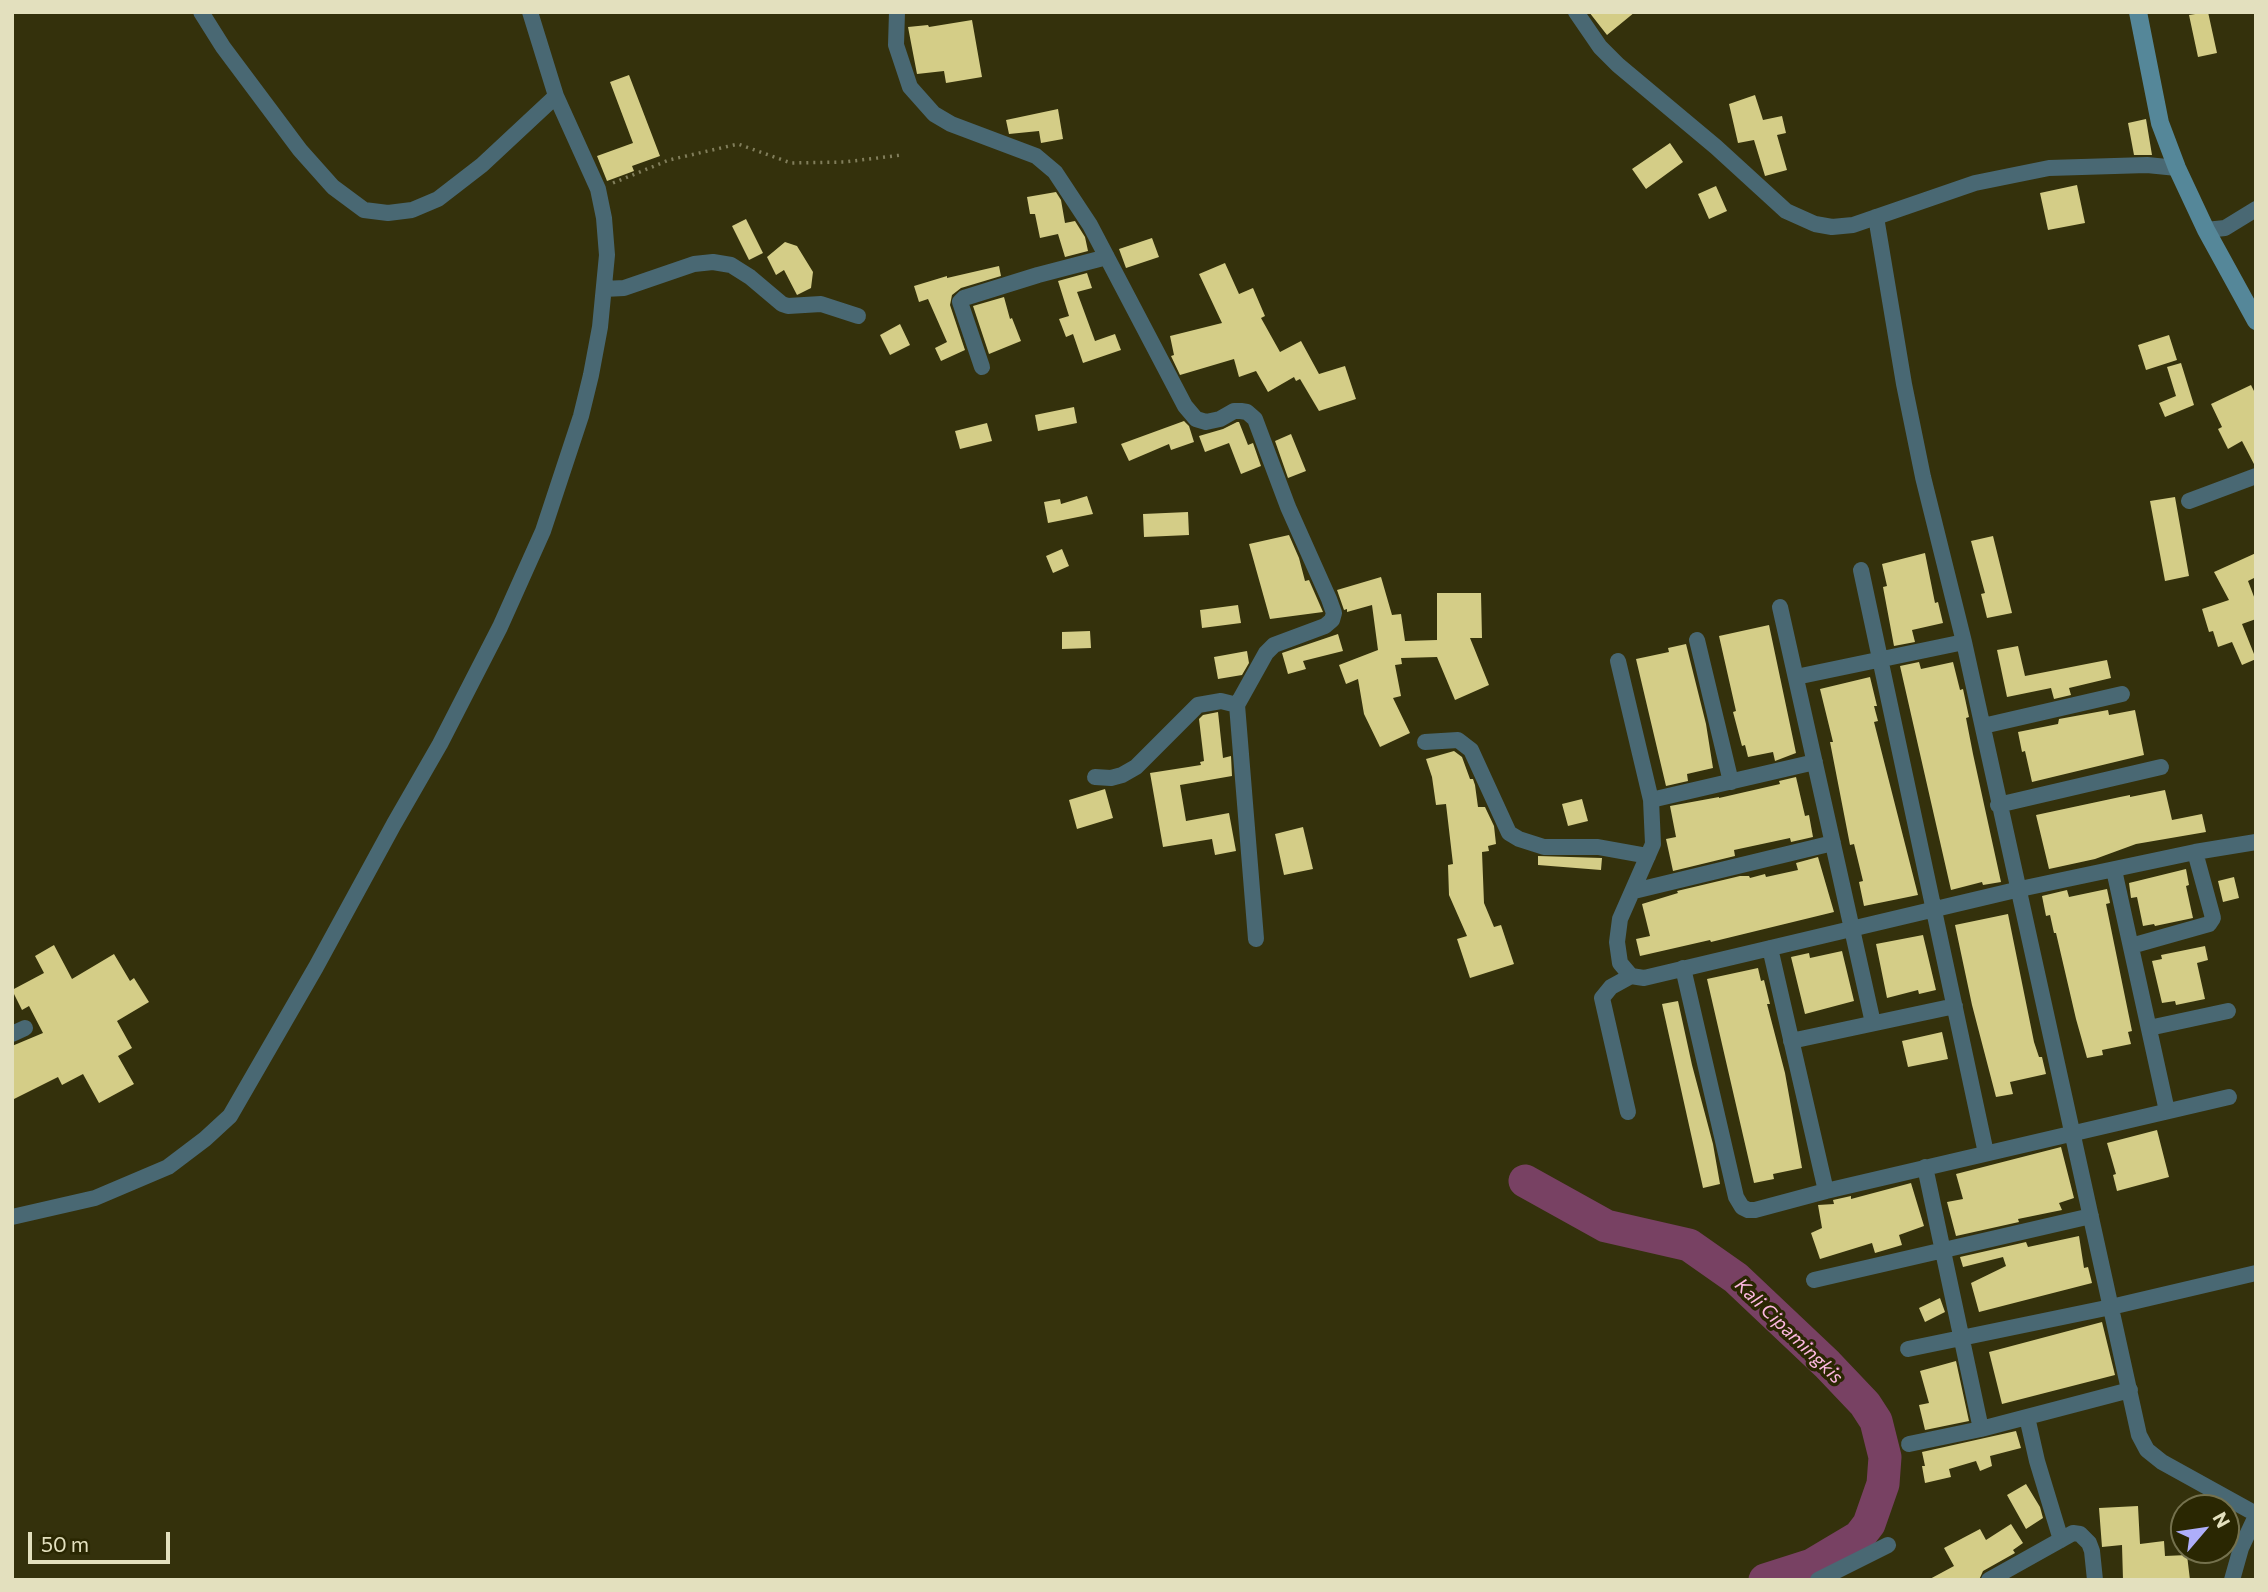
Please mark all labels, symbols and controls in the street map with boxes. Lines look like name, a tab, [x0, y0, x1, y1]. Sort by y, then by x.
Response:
water label: Kali Cipamingkis	[1730, 1274, 1848, 1388]
north arrow	[2170, 1494, 2240, 1564]
text: N	[2209, 1508, 2236, 1531]
scale bar	[32, 1518, 173, 1562]
text: 50 m	[41, 1531, 89, 1556]

